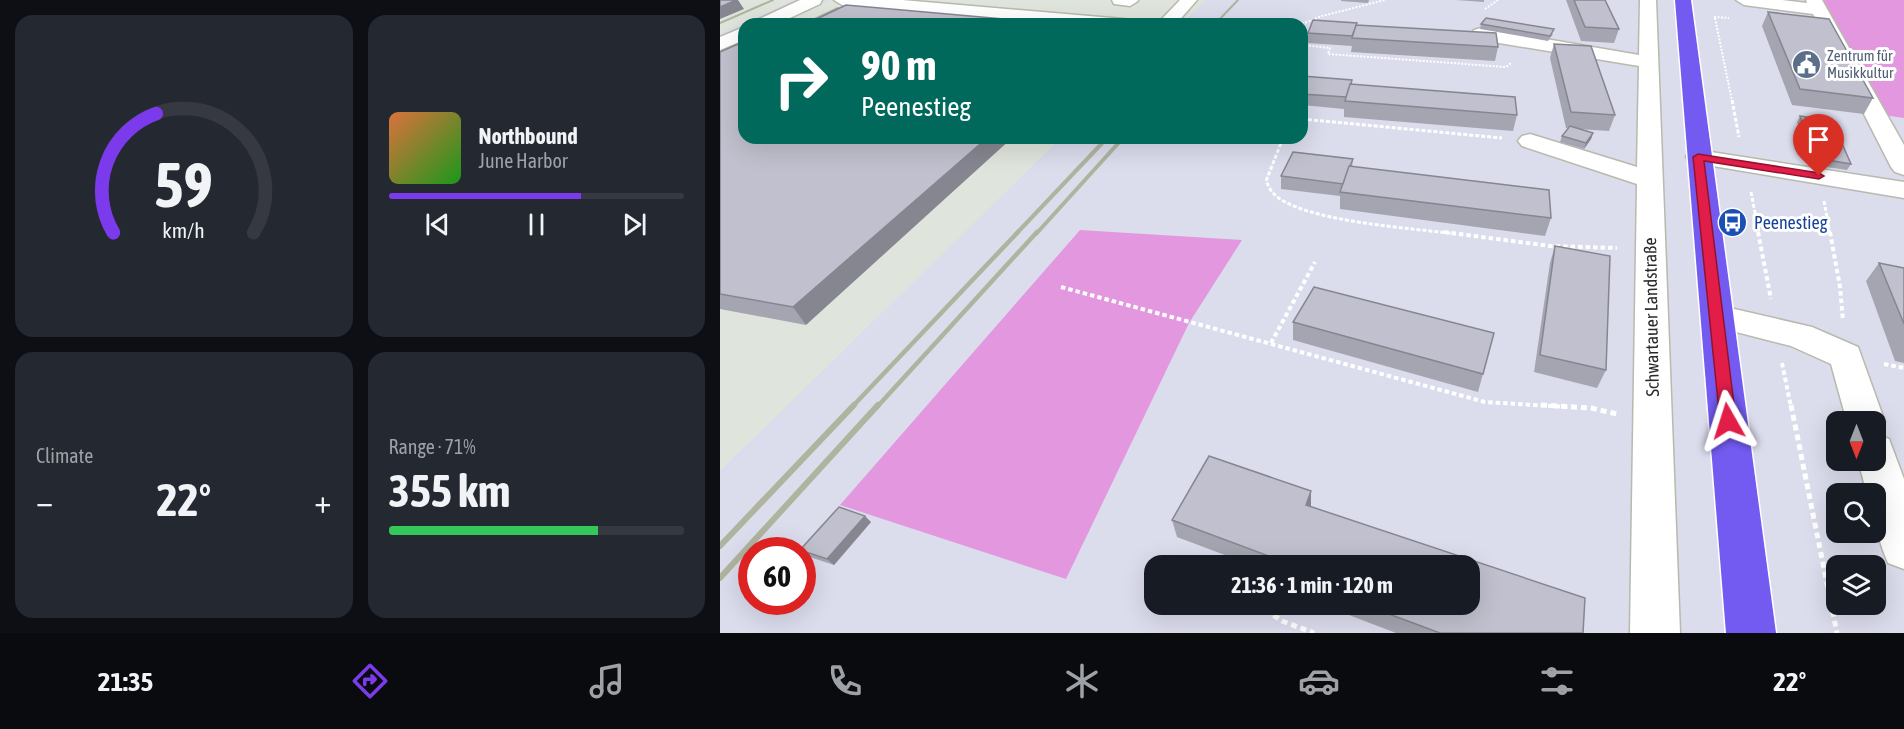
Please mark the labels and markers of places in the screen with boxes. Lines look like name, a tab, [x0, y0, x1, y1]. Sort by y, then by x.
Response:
place label: Zentrum für Musikkultur	[1827, 47, 1894, 81]
public building icon: Zentrum für Musikkultur	[1790, 48, 1822, 80]
pin	[1793, 114, 1844, 176]
bus stop icon: Peenestieg	[1717, 206, 1749, 238]
place label: Peenestieg	[1754, 212, 1828, 233]

